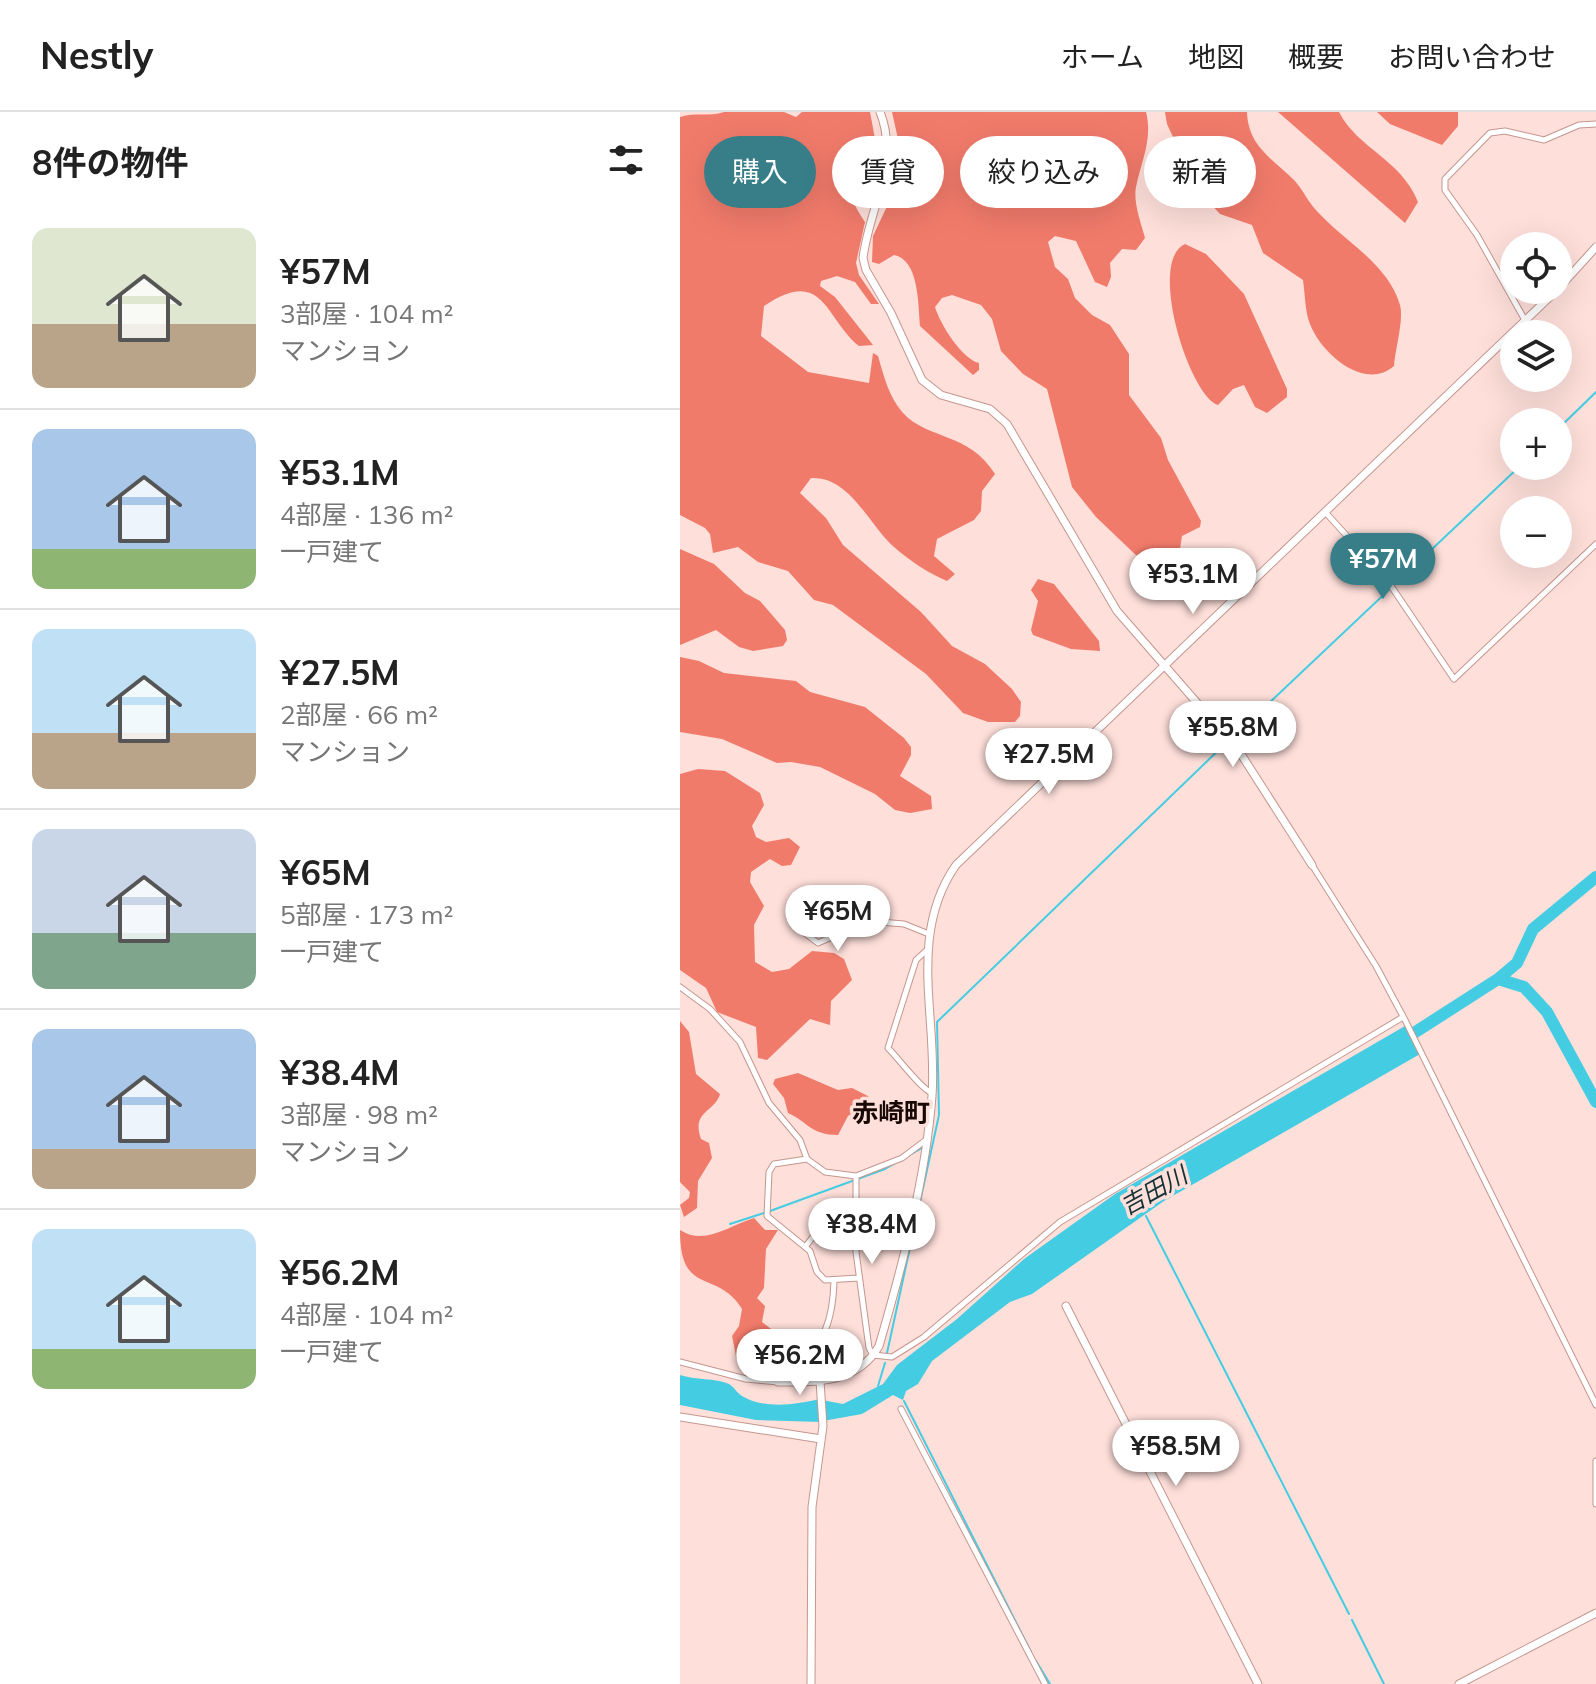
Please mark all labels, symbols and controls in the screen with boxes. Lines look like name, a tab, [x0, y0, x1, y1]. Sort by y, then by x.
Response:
text: Nestly	[40, 31, 153, 79]
text: ホーム	[1061, 39, 1144, 74]
text: 地図	[1188, 39, 1244, 74]
text: 概要	[1288, 39, 1344, 74]
text: お問い合わせ	[1388, 39, 1556, 74]
chip: 購入	[704, 136, 816, 208]
chip: 賃貸	[832, 136, 944, 208]
chip: 絞り込み	[960, 136, 1128, 208]
chip: 新着	[1144, 136, 1256, 208]
icon: filters	[604, 138, 648, 182]
text: 8件の物件	[32, 141, 188, 184]
map controls	[1500, 232, 1572, 568]
button: locate	[1500, 232, 1572, 304]
text: ¥57M	[280, 250, 371, 293]
icon: home	[96, 260, 192, 356]
text: 3部屋 · 104 m²	[280, 297, 453, 330]
button: layers	[1500, 320, 1572, 392]
text: マンション	[280, 334, 410, 367]
button: +	[1500, 408, 1572, 480]
text: ¥53.1M	[280, 451, 400, 494]
icon: home	[96, 461, 192, 557]
button: −	[1500, 496, 1572, 568]
text: 4部屋 · 136 m²	[280, 498, 453, 531]
pin: ¥57M	[1336, 533, 1430, 601]
text: 一戸建て	[280, 535, 384, 568]
text: ¥57M	[1348, 542, 1418, 575]
pin: ¥53.1M	[1128, 548, 1258, 616]
text: ¥53.1M	[1147, 557, 1239, 590]
text: ¥27.5M	[280, 651, 400, 694]
icon: home	[96, 661, 192, 757]
text: 2部屋 · 66 m²	[280, 698, 438, 731]
pin: ¥55.8M	[1168, 701, 1298, 769]
text: ¥55.8M	[1187, 710, 1279, 743]
pin: ¥27.5M	[984, 728, 1114, 796]
text: マンション	[280, 735, 410, 768]
text: ¥27.5M	[1003, 737, 1095, 770]
text: ¥65M	[280, 851, 371, 894]
icon: home	[96, 861, 192, 957]
pin: ¥65M	[791, 885, 885, 953]
text: ¥65M	[803, 894, 873, 927]
text: 5部屋 · 173 m²	[280, 898, 453, 931]
text: 一戸建て	[280, 935, 384, 968]
text: ¥38.4M	[280, 1051, 400, 1094]
icon: home	[96, 1061, 192, 1157]
district label: 赤崎町	[852, 1096, 930, 1129]
text: 3部屋 · 98 m²	[280, 1098, 438, 1131]
text: マンション	[280, 1135, 410, 1168]
water label: 吉田川	[1115, 1158, 1195, 1221]
pin: ¥38.4M	[807, 1198, 937, 1266]
text: ¥38.4M	[826, 1207, 918, 1240]
text: ¥56.2M	[280, 1251, 400, 1294]
icon: home	[96, 1261, 192, 1357]
text: 4部屋 · 104 m²	[280, 1298, 453, 1331]
pin: ¥56.2M	[735, 1329, 865, 1397]
text: 一戸建て	[280, 1335, 384, 1368]
text: ¥56.2M	[754, 1338, 846, 1371]
pin: ¥58.5M	[1111, 1420, 1241, 1488]
text: ¥58.5M	[1130, 1429, 1222, 1462]

